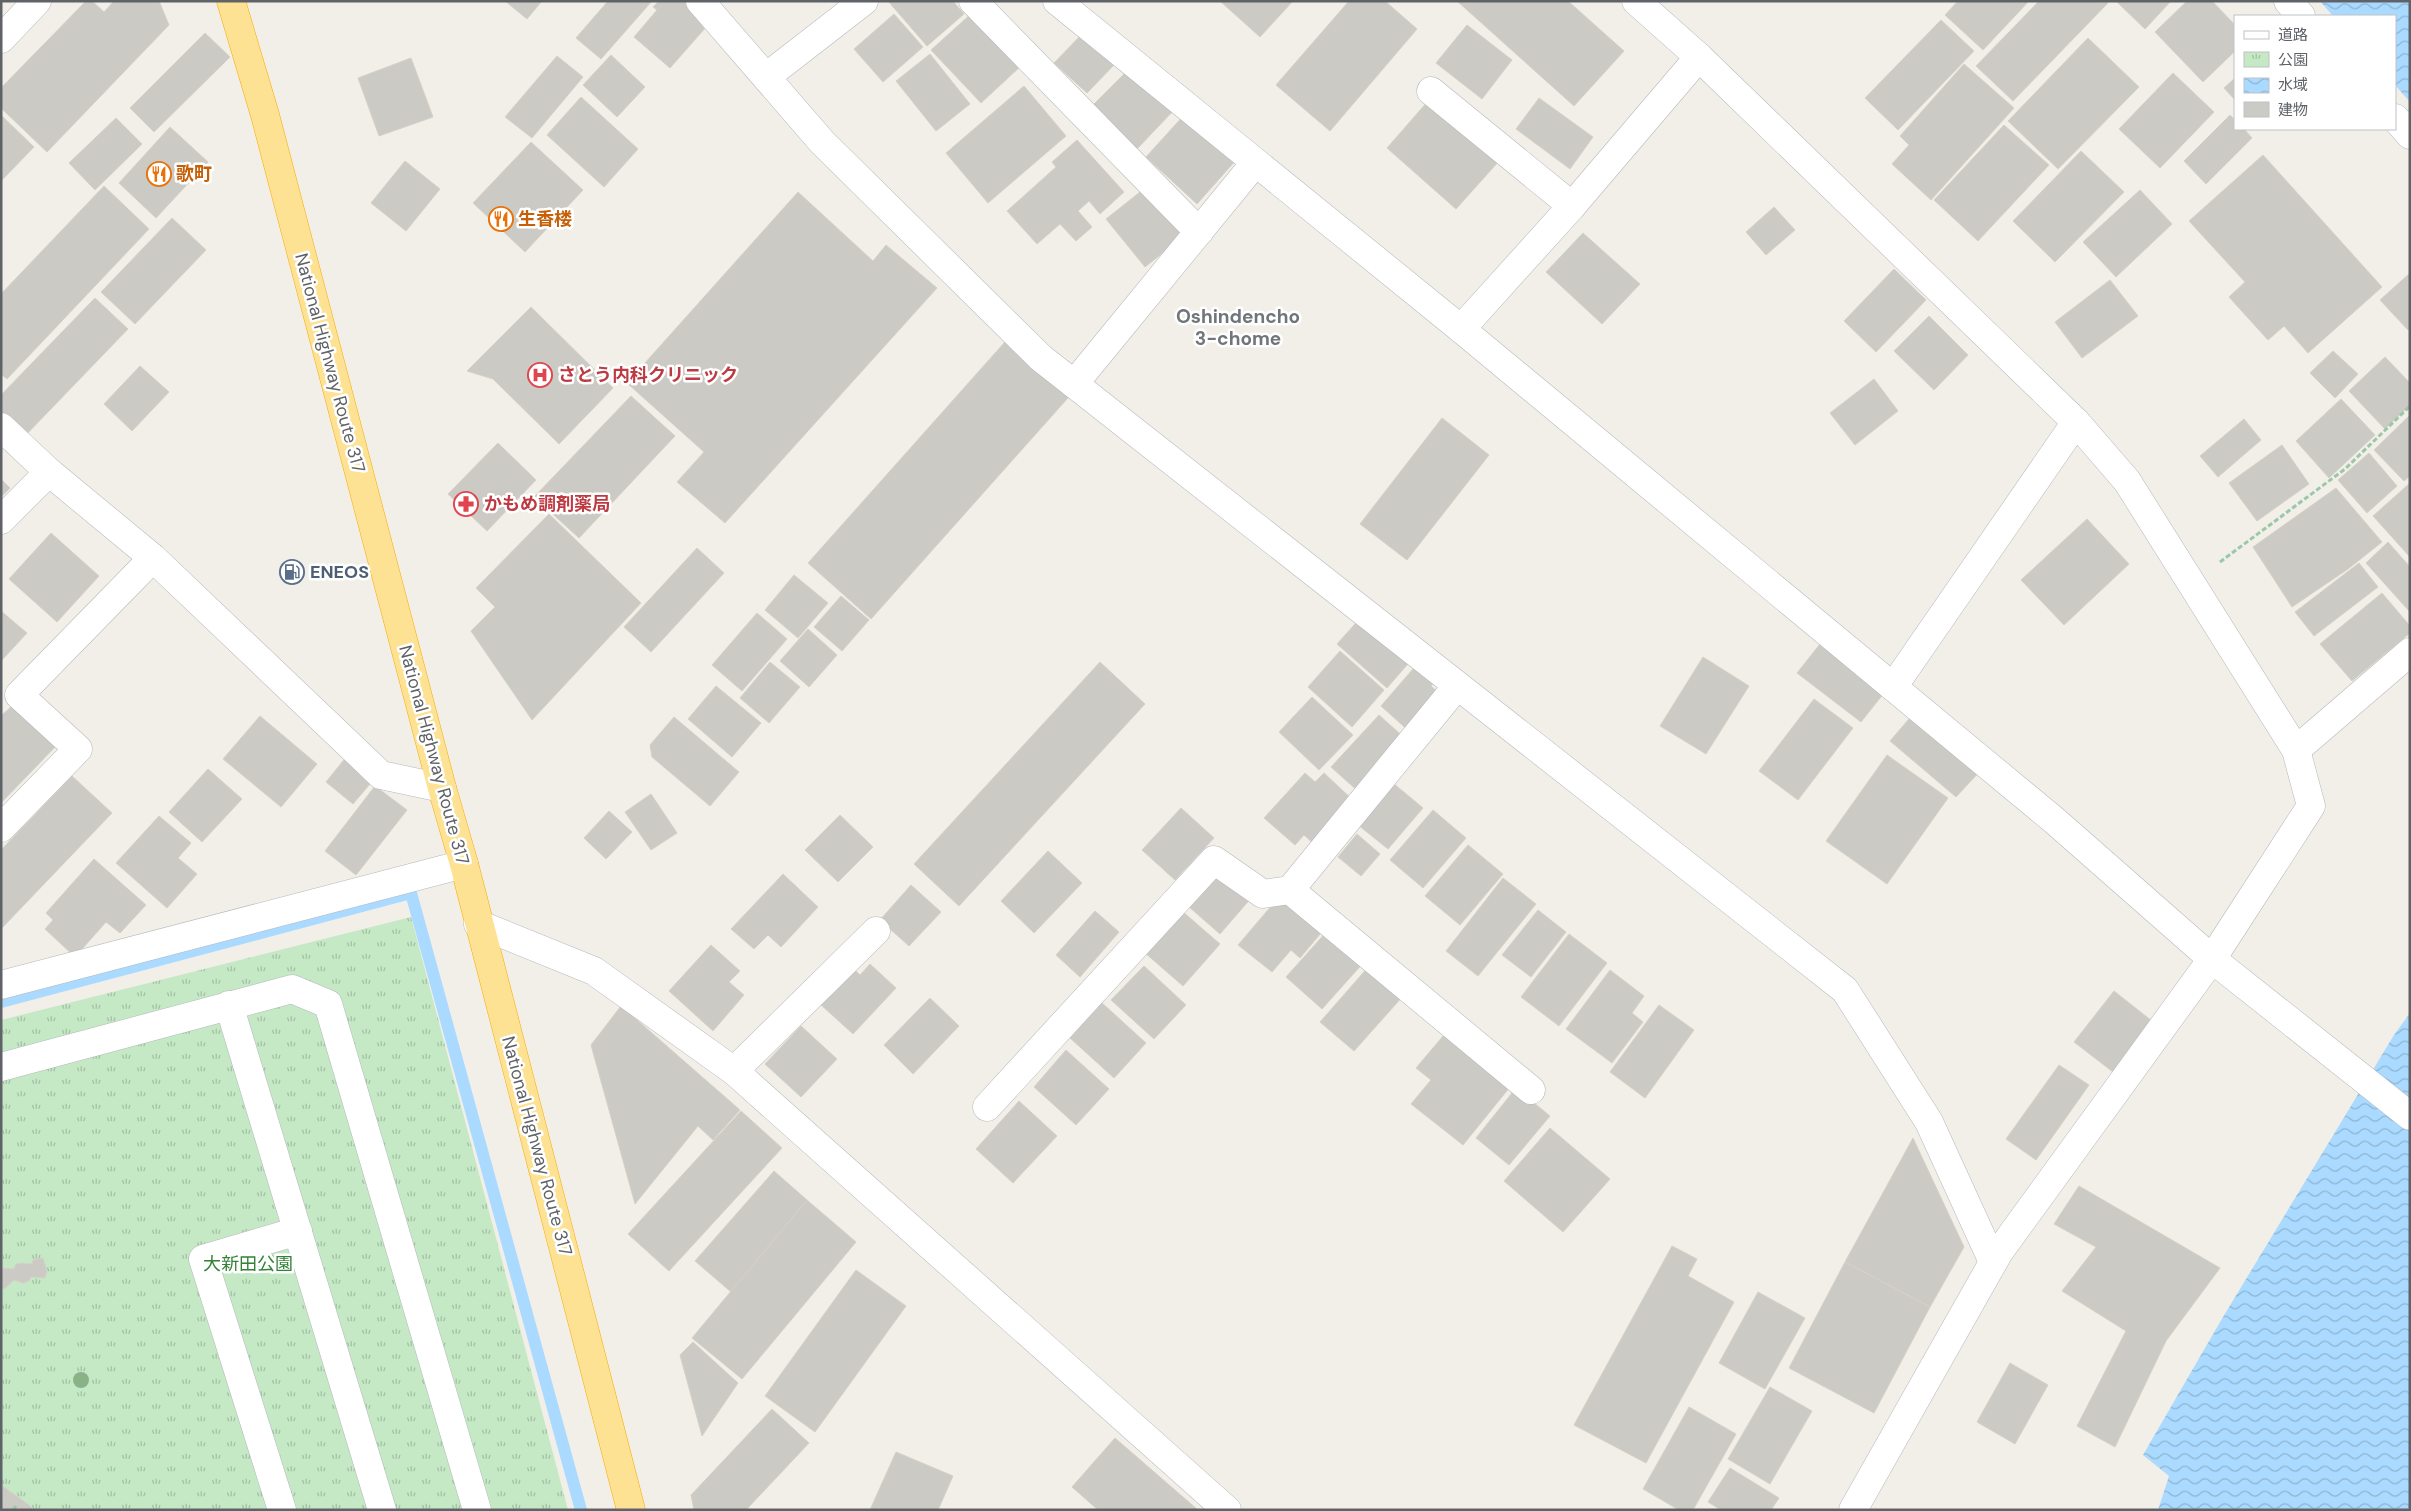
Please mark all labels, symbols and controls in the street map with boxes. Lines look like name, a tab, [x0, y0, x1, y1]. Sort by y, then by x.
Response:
legend	[2234, 15, 2396, 130]
text: 道路	[2278, 25, 2308, 45]
text: 公園	[2278, 50, 2308, 70]
text: 水域	[2278, 75, 2308, 95]
text: 建物	[2278, 100, 2308, 120]
restaurant icon: 歌町	[146, 161, 172, 187]
place label: 歌町	[176, 162, 212, 186]
restaurant icon: 生香楼	[488, 206, 514, 232]
place label: 生香楼	[518, 207, 572, 231]
street label: National Highway Route 317	[289, 251, 371, 475]
district label: Oshindencho 3-chome	[1176, 304, 1300, 351]
hospital icon: さとう内科クリニック	[527, 362, 553, 388]
place label: さとう内科クリニック	[558, 363, 738, 387]
pharmacy icon: かもめ調剤薬局	[453, 491, 479, 517]
place label: かもめ調剤薬局	[484, 492, 610, 516]
fuel station icon: ENEOS	[279, 559, 305, 585]
place label: ENEOS	[310, 560, 369, 584]
street label: National Highway Route 317	[393, 643, 475, 867]
street label: National Highway Route 317	[496, 1034, 578, 1258]
park label: 大新田公園	[203, 1252, 293, 1276]

